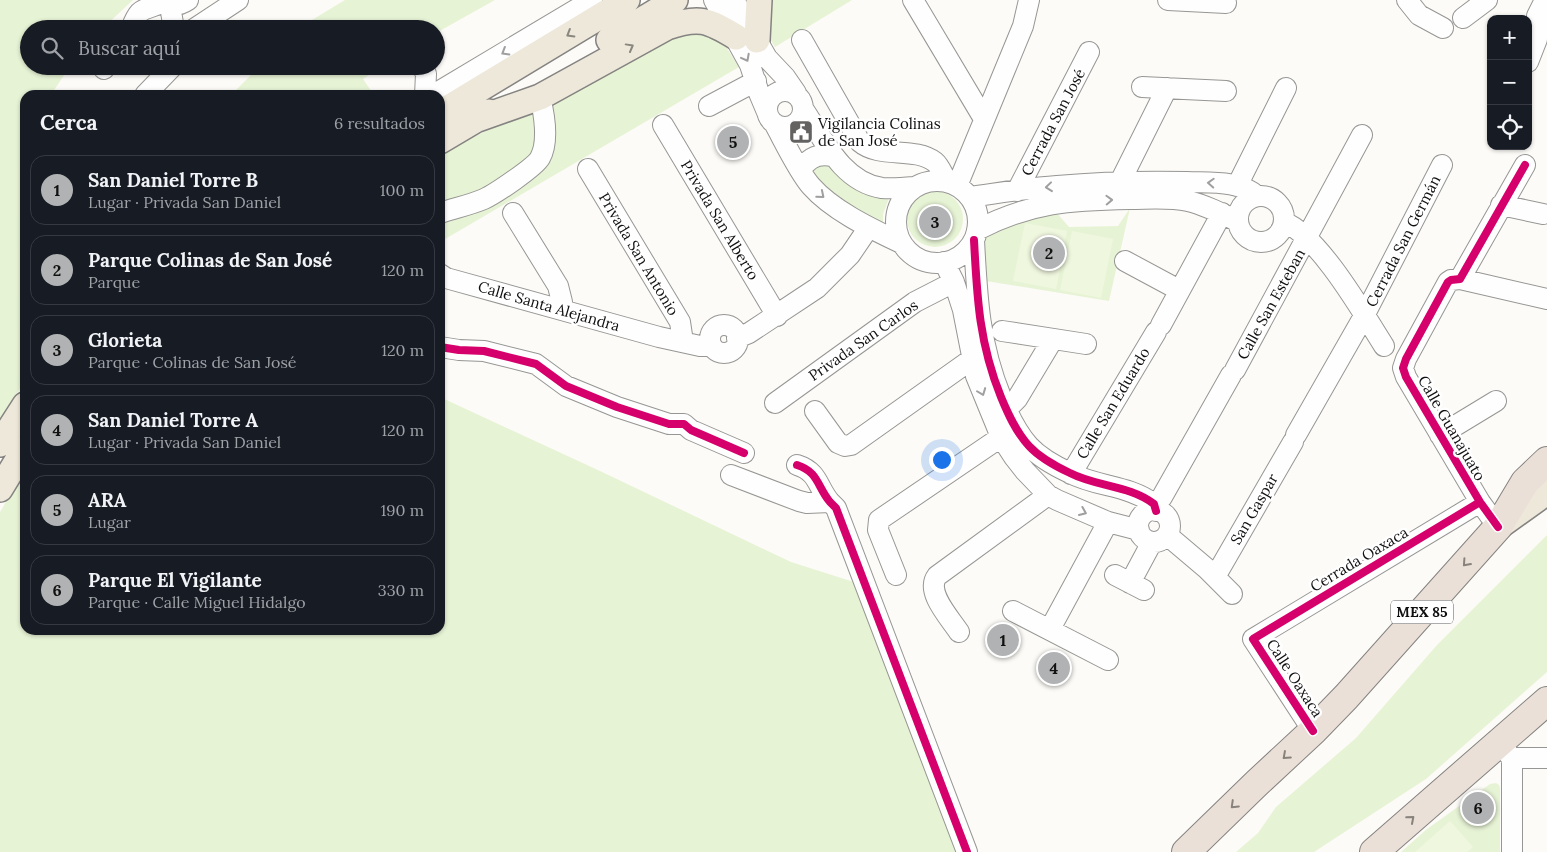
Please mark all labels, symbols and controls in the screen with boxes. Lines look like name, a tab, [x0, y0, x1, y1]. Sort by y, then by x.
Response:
map controls	[1487, 15, 1532, 150]
button: +	[1487, 15, 1532, 60]
search box	[20, 20, 445, 75]
one-way arrow	[567, 28, 576, 38]
icon: search	[38, 34, 66, 62]
text: Buscar aquí	[78, 36, 180, 60]
one-way arrow	[624, 44, 633, 54]
one-way arrow	[502, 46, 511, 56]
one-way arrow	[740, 52, 750, 61]
button: −	[1487, 60, 1532, 105]
street label: Cerrada San José	[1017, 65, 1089, 179]
button: locate	[1487, 105, 1532, 150]
text: Cerca	[40, 109, 98, 136]
text: 6 resultados	[334, 113, 425, 133]
place label: Vigilancia Colinas de San José	[817, 114, 941, 150]
public building icon: Vigilancia Colinas de San José	[788, 119, 814, 145]
pin: 5	[717, 123, 749, 161]
street label: Privada San Alberto	[677, 157, 763, 284]
text: San Daniel Torre B	[88, 168, 258, 192]
street label: Cerrada San Germán	[1362, 172, 1444, 310]
one-way arrow	[1207, 178, 1215, 189]
text: 1	[54, 180, 60, 200]
text: 100 m	[380, 180, 424, 200]
one-way arrow	[1045, 181, 1053, 192]
street label: Privada San Antonio	[595, 189, 683, 319]
one-way arrow	[816, 190, 825, 199]
text: Lugar · Privada San Daniel	[88, 192, 281, 212]
one-way arrow	[1105, 194, 1113, 205]
pin: 3	[919, 203, 951, 241]
pin: 2	[1033, 234, 1065, 272]
street label: Calle San Esteban	[1233, 245, 1309, 363]
text: Parque Colinas de San José	[88, 248, 332, 272]
text: 2	[53, 260, 61, 280]
text: 120 m	[381, 260, 424, 280]
text: Parque	[88, 272, 140, 292]
street label: Calle Santa Alejandra	[476, 277, 622, 335]
street label: Privada San Carlos	[805, 295, 921, 385]
text: Glorieta	[88, 328, 162, 352]
text: 3	[53, 340, 61, 360]
text: 120 m	[381, 340, 424, 360]
street label: Calle San Eduardo	[1072, 344, 1154, 462]
text: Parque · Colinas de San José	[88, 352, 297, 372]
street label: Calle Guanajuato	[1414, 372, 1490, 484]
one-way arrow	[976, 387, 986, 396]
text: San Daniel Torre A	[88, 408, 258, 432]
text: 4	[53, 420, 61, 440]
text: 120 m	[381, 420, 424, 440]
text: Lugar · Privada San Daniel	[88, 432, 281, 452]
your location	[929, 447, 955, 473]
street label: San Gaspar	[1226, 470, 1282, 548]
text: ARA	[88, 488, 126, 512]
text: 5	[53, 500, 61, 520]
text: 190 m	[380, 500, 424, 520]
one-way arrow	[1078, 505, 1087, 516]
text: Lugar	[88, 512, 131, 532]
street label: Cerrada Oaxaca	[1307, 522, 1412, 596]
one-way arrow	[1463, 558, 1472, 567]
text: Parque El Vigilante	[88, 568, 262, 592]
text: 6	[52, 580, 62, 600]
text: 330 m	[378, 580, 424, 600]
text: Parque · Calle Miguel Hidalgo	[88, 592, 306, 612]
road number: MEX 85	[1391, 600, 1453, 624]
pin: 1	[987, 621, 1019, 659]
street label: Calle Oaxaca	[1263, 635, 1327, 721]
pin: 4	[1038, 649, 1070, 687]
one-way arrow	[1283, 750, 1292, 759]
pin: 6	[1462, 789, 1494, 827]
one-way arrow	[1231, 799, 1240, 808]
one-way arrow	[1405, 816, 1414, 825]

